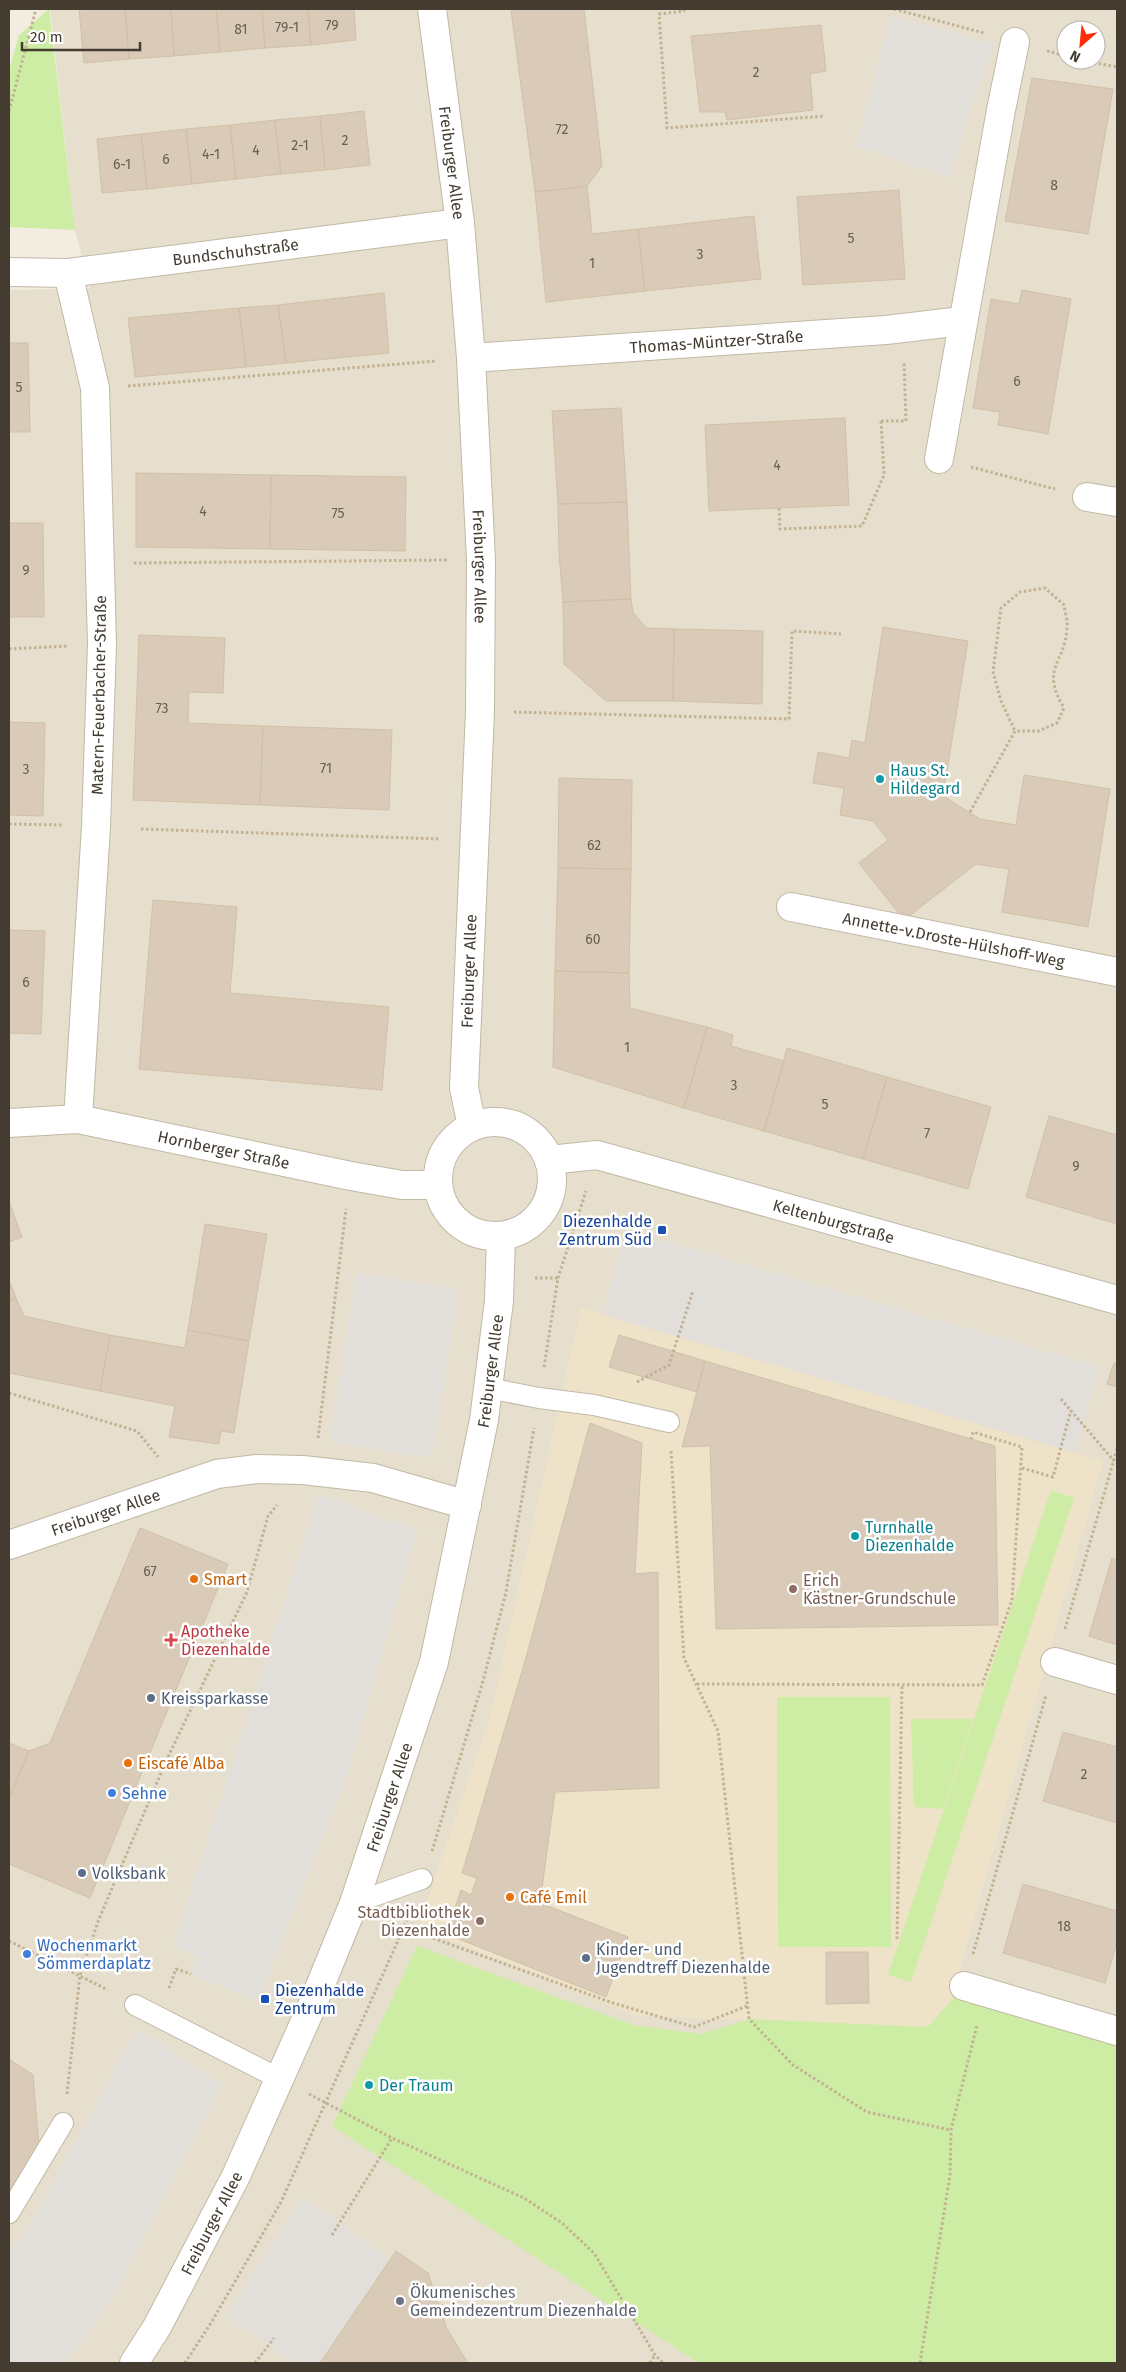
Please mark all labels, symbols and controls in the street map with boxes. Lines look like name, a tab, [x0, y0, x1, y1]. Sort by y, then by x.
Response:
house number: 79	[325, 17, 339, 34]
house number: 79-1	[275, 19, 299, 36]
scale bar	[22, 20, 140, 52]
north arrow	[1056, 20, 1106, 70]
house number: 81	[234, 21, 248, 38]
text: 20 m	[30, 28, 63, 46]
text: N	[1067, 46, 1083, 66]
house number: 2	[753, 64, 760, 81]
street label: Freiburger Allee	[435, 105, 469, 221]
house number: 72	[556, 121, 569, 138]
house number: 2	[342, 132, 349, 149]
house number: 2-1	[291, 137, 309, 154]
house number: 4	[252, 142, 260, 159]
house number: 4-1	[202, 146, 220, 163]
house number: 6	[162, 151, 170, 168]
house number: 6-1	[113, 156, 131, 173]
house number: 8	[1050, 177, 1058, 194]
house number: 5	[847, 230, 855, 247]
street label: Bundschuhstraße	[171, 234, 300, 269]
house number: 3	[697, 246, 704, 263]
house number: 1	[589, 255, 595, 272]
street label: Thomas-Müntzer-Straße	[629, 326, 804, 357]
house number: 6	[1013, 373, 1021, 390]
house number: 5	[15, 379, 23, 396]
house number: 4	[773, 457, 781, 474]
house number: 4	[199, 503, 207, 520]
house number: 75	[331, 505, 345, 522]
street label: Freiburger Allee	[469, 509, 491, 624]
house number: 9	[22, 562, 30, 579]
street label: Matern-Feuerbacher-Straße	[88, 595, 110, 795]
house number: 73	[155, 700, 169, 717]
house number: 71	[320, 760, 332, 777]
house number: 3	[23, 761, 30, 778]
place label: Haus St. Hildegard	[890, 761, 960, 798]
marker: Haus St. Hildegard	[874, 773, 886, 785]
house number: 62	[587, 837, 601, 854]
street label: Annette-v.Droste-Hülshoff-Weg	[841, 908, 1067, 971]
street label: Freiburger Allee	[458, 914, 480, 1028]
house number: 60	[585, 931, 601, 948]
house number: 6	[22, 974, 30, 991]
house number: 1	[624, 1039, 630, 1056]
house number: 3	[731, 1077, 738, 1094]
house number: 5	[821, 1096, 829, 1113]
house number: 7	[924, 1125, 930, 1142]
street label: Hornberger Straße	[156, 1126, 291, 1172]
house number: 9	[1072, 1158, 1080, 1175]
street label: Keltenburgstraße	[771, 1195, 897, 1247]
place label: Diezenhalde Zentrum Süd	[559, 1212, 652, 1249]
marker: Diezenhalde Zentrum Süd	[656, 1224, 668, 1236]
street label: Freiburger Allee	[473, 1313, 507, 1429]
street label: Freiburger Allee	[48, 1485, 163, 1539]
place label: Turnhalle Diezenhalde	[865, 1518, 954, 1555]
marker: Turnhalle Diezenhalde	[849, 1530, 861, 1542]
house number: 67	[143, 1563, 157, 1580]
place label: Smart	[204, 1570, 247, 1589]
place label: Erich Kästner-Grundschule	[803, 1571, 956, 1608]
marker: Smart	[188, 1573, 200, 1585]
marker: Erich Kästner-Grundschule	[787, 1583, 799, 1595]
place label: Apotheke Diezenhalde	[181, 1622, 270, 1659]
marker: Apotheke Diezenhalde	[165, 1634, 177, 1646]
place label: Kreissparkasse	[161, 1689, 268, 1708]
marker: Kreissparkasse	[145, 1692, 157, 1704]
street label: Freiburger Allee	[362, 1740, 416, 1854]
place label: Eiscafé Alba	[138, 1754, 225, 1773]
marker: Eiscafé Alba	[122, 1757, 134, 1769]
house number: 2	[1081, 1766, 1088, 1783]
place label: Sehne	[122, 1784, 167, 1803]
marker: Sehne	[106, 1787, 118, 1799]
place label: Volksbank	[92, 1864, 167, 1883]
marker: Volksbank	[76, 1867, 88, 1879]
place label: Café Emil	[520, 1888, 587, 1907]
marker: Café Emil	[504, 1891, 516, 1903]
place label: Stadtbibliothek Diezenhalde	[357, 1903, 471, 1940]
marker: Stadtbibliothek Diezenhalde	[474, 1915, 486, 1927]
house number: 18	[1057, 1918, 1071, 1935]
place label: Wochenmarkt Sömmerdaplatz	[37, 1936, 151, 1973]
place label: Kinder- und Jugendtreff Diezenhalde	[596, 1940, 770, 1977]
marker: Wochenmarkt Sömmerdaplatz	[21, 1948, 33, 1960]
marker: Kinder- und Jugendtreff Diezenhalde	[580, 1952, 592, 1964]
place label: Diezenhalde Zentrum	[275, 1981, 364, 2018]
marker: Diezenhalde Zentrum	[259, 1993, 271, 2005]
place label: Der Traum	[379, 2076, 454, 2095]
marker: Der Traum	[363, 2079, 375, 2091]
street label: Freiburger Allee	[176, 2168, 246, 2278]
place label: Ökumenisches Gemeindezentrum Diezenhalde	[410, 2283, 637, 2320]
marker: Ökumenisches Gemeindezentrum Diezenhalde	[394, 2295, 406, 2307]

